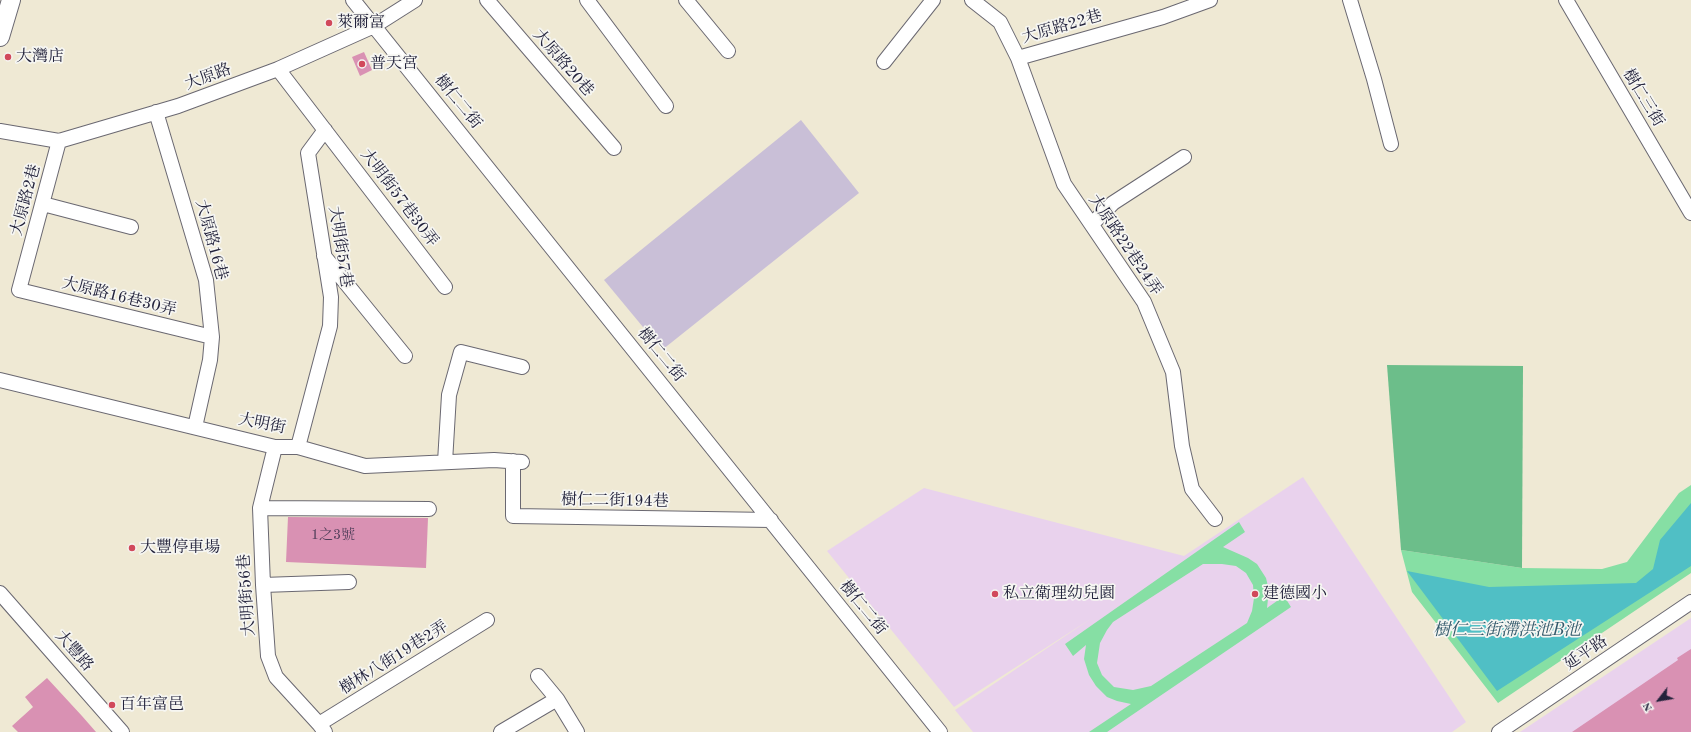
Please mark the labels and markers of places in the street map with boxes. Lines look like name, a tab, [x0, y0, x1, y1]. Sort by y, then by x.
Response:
place label: 萊爾富	[337, 13, 385, 33]
marker: 萊爾富	[324, 18, 334, 28]
place label: 大灣店	[16, 47, 64, 67]
marker: 大灣店	[3, 52, 13, 62]
place label: 普天宮	[370, 54, 418, 74]
marker: 普天宮	[357, 59, 367, 69]
place label: 大豐停車場	[140, 538, 220, 558]
marker: 大豐停車場	[127, 543, 137, 553]
place label: 私立衛理幼兒園	[1003, 584, 1115, 604]
place label: 建德國小	[1263, 584, 1327, 604]
marker: 私立衛理幼兒園	[990, 589, 1000, 599]
marker: 建德國小	[1250, 589, 1260, 599]
place label: 百年富邑	[120, 695, 184, 715]
marker: 百年富邑	[107, 700, 117, 710]

